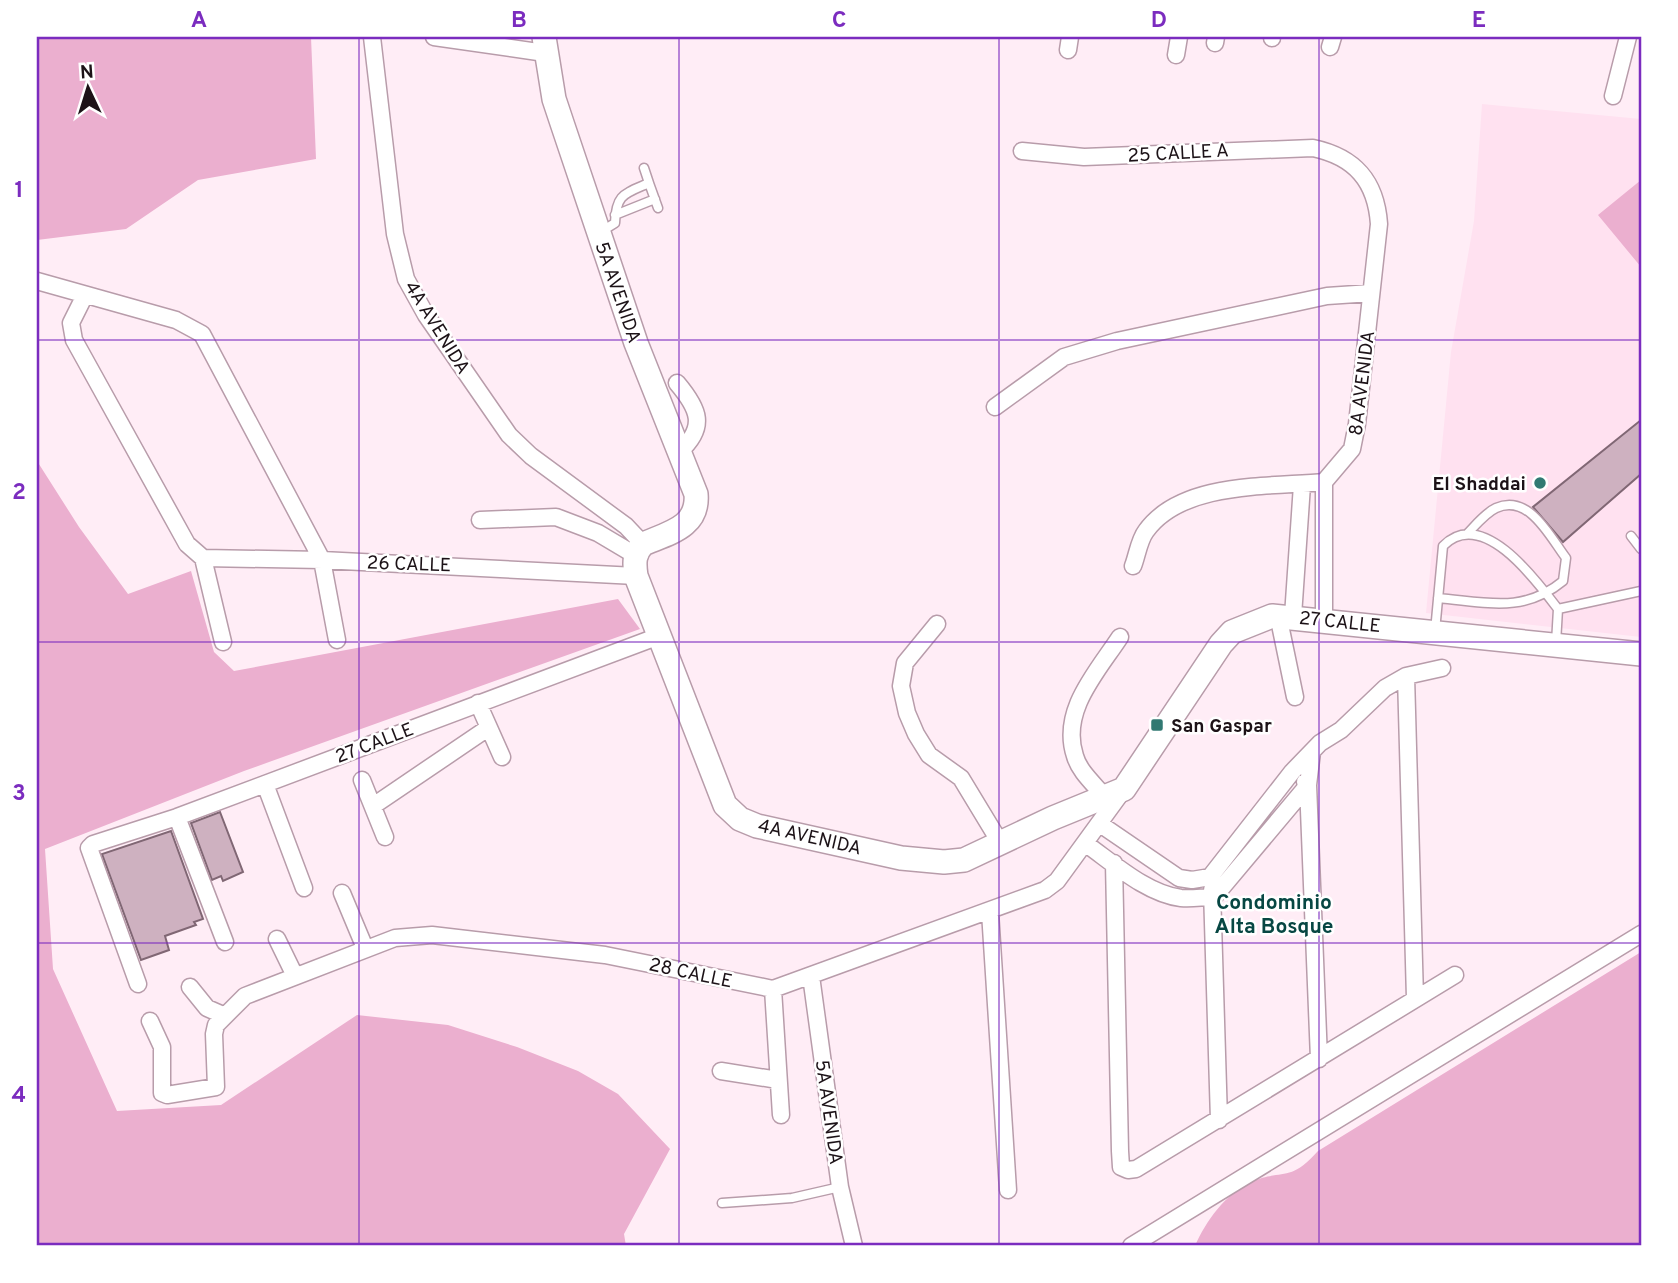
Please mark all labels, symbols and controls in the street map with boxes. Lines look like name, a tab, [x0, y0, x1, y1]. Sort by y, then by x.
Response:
text: A	[191, 7, 207, 36]
text: B	[511, 7, 527, 36]
text: C	[832, 7, 846, 36]
text: D	[1151, 7, 1167, 36]
text: E	[1472, 7, 1486, 36]
north arrow	[52, 52, 122, 122]
text: N	[79, 61, 95, 85]
street label: 25 CALLE A	[1127, 139, 1229, 169]
text: 1	[14, 177, 24, 206]
street label: 5A AVENIDA	[589, 239, 646, 346]
street label: 4A AVENIDA	[398, 277, 474, 379]
street label: 8A AVENIDA	[1345, 329, 1381, 437]
place label: El Shaddai	[1432, 473, 1526, 497]
marker: El Shaddai	[1532, 475, 1548, 491]
text: 2	[12, 479, 26, 508]
street label: 26 CALLE	[366, 552, 452, 578]
street label: 27 CALLE	[1298, 607, 1382, 639]
place label: San Gaspar	[1171, 715, 1272, 739]
marker: San Gaspar	[1149, 717, 1165, 733]
street label: 27 CALLE	[332, 718, 417, 770]
text: 3	[12, 780, 26, 809]
street label: 4A AVENIDA	[755, 814, 864, 862]
district label: Condominio Alta Bosque	[1215, 890, 1333, 941]
street label: 28 CALLE	[647, 953, 735, 995]
street label: 5A AVENIDA	[809, 1058, 847, 1166]
text: 4	[12, 1082, 26, 1111]

